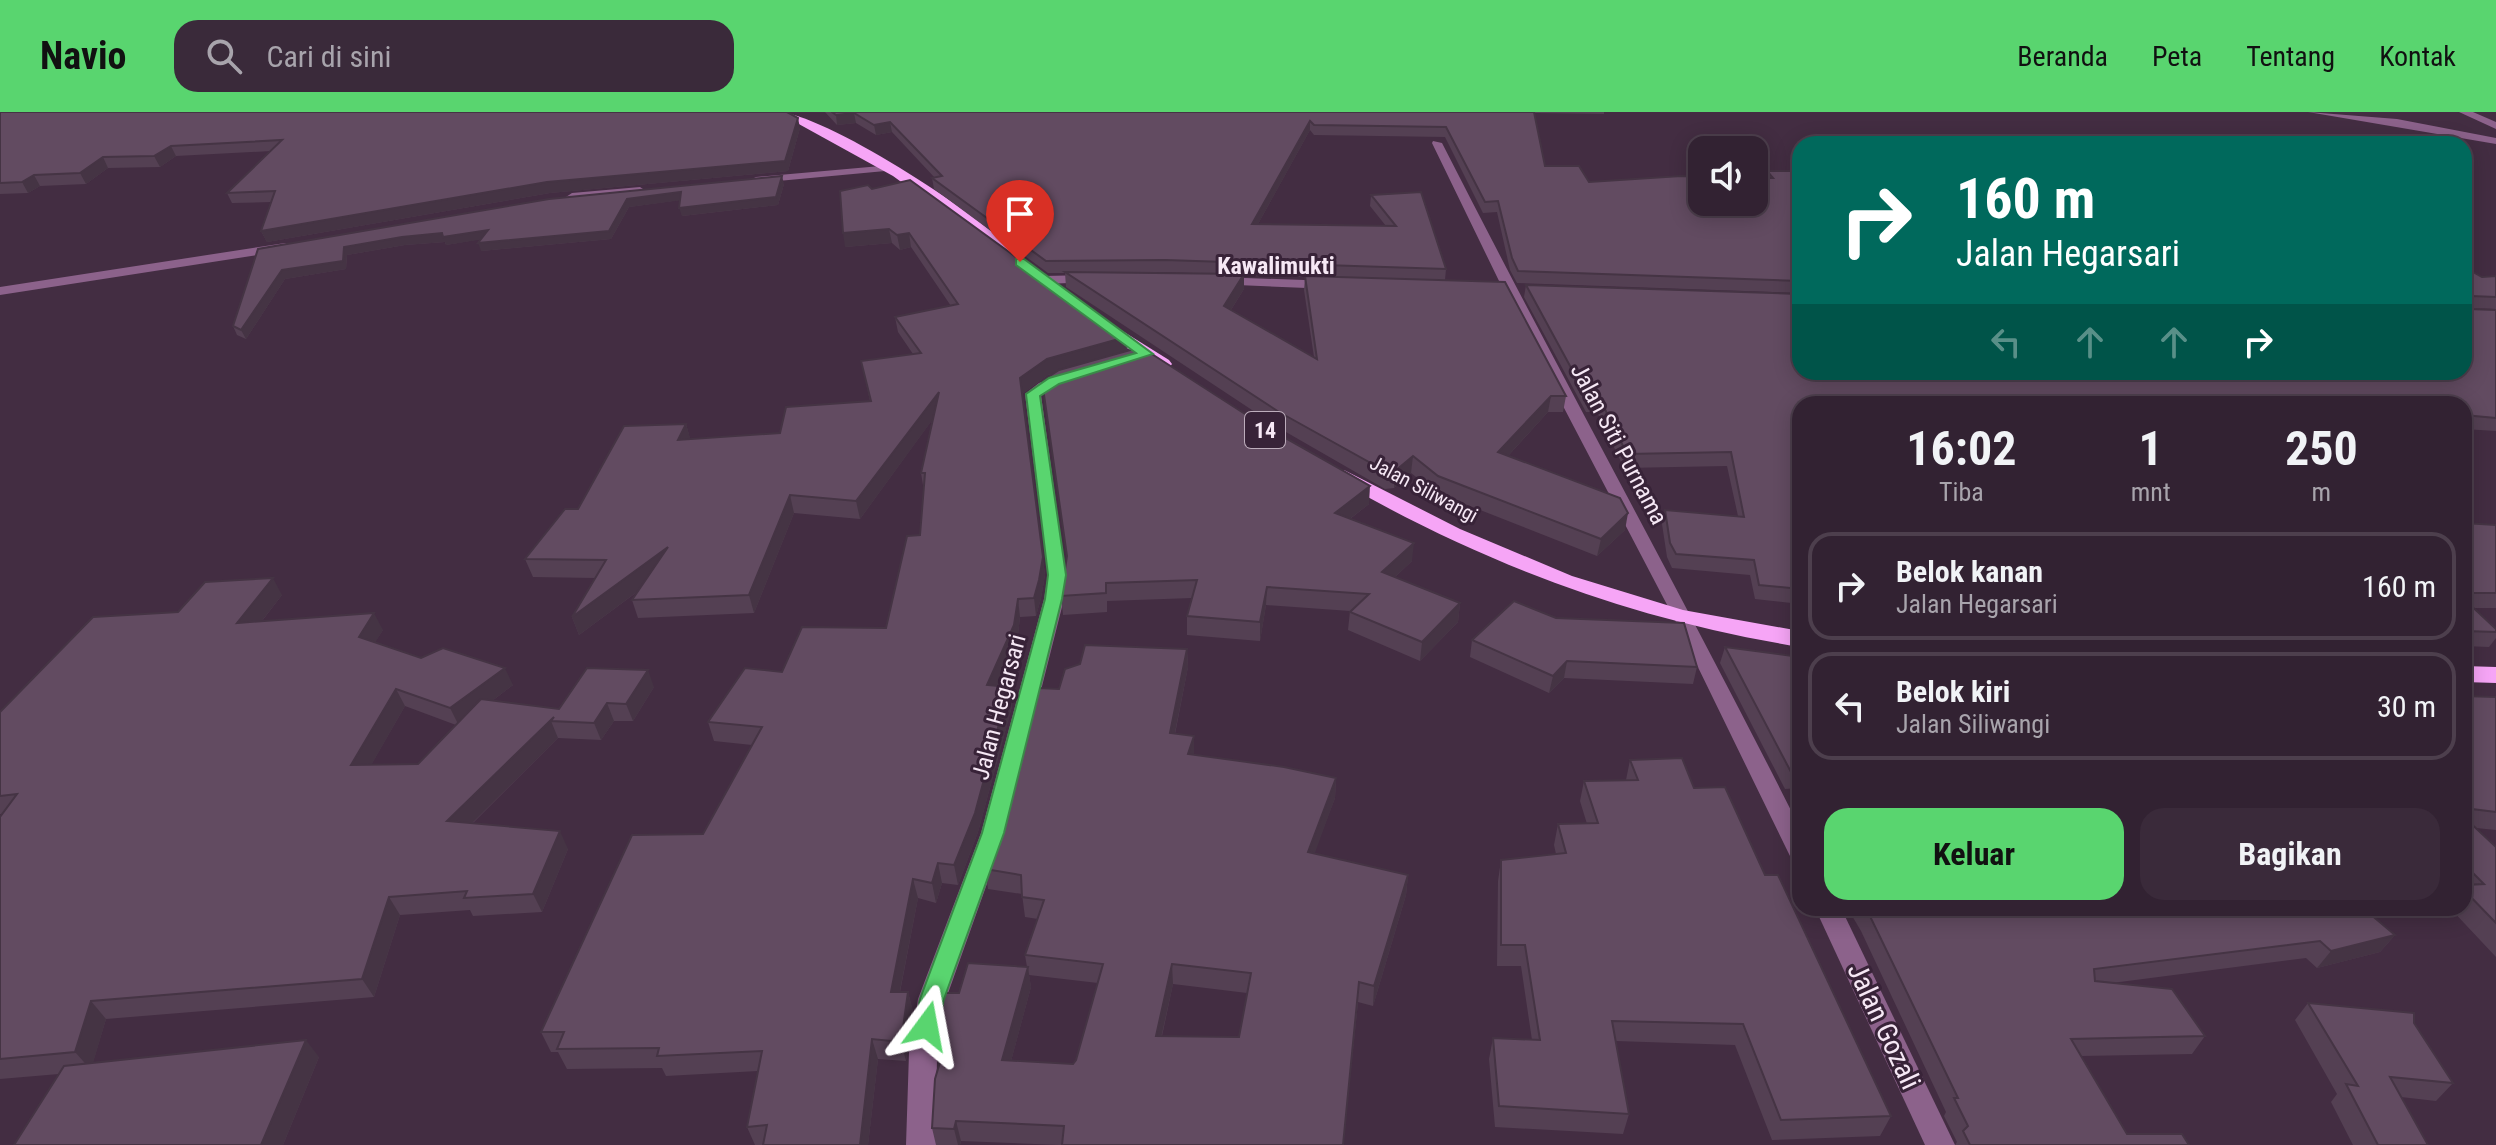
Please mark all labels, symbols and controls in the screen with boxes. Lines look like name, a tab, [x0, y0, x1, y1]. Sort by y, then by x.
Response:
search box	[174, 20, 734, 92]
text: Navio	[40, 34, 126, 78]
icon: search	[202, 34, 246, 78]
text: Cari di sini	[266, 39, 391, 74]
text: Beranda	[2017, 40, 2108, 73]
text: Peta	[2152, 40, 2202, 73]
text: Tentang	[2246, 40, 2335, 73]
text: Kontak	[2379, 40, 2456, 73]
map controls	[1688, 136, 1768, 216]
button: sound	[1688, 136, 1768, 216]
text: 160 m	[1956, 166, 2095, 232]
icon: right	[1824, 168, 1928, 272]
pin	[986, 180, 1054, 262]
icon: arrive	[998, 192, 1042, 236]
text: Jalan Hegarsari	[1956, 233, 2180, 275]
district label: Kawalimukti	[1217, 252, 1335, 280]
icon: left	[1984, 320, 2028, 364]
icon: ahead	[2068, 320, 2112, 364]
icon: ahead	[2152, 320, 2196, 364]
icon: right	[2236, 320, 2280, 364]
street label: Jalan Siti Purnama	[1565, 359, 1673, 529]
road number: 14	[1245, 412, 1285, 448]
text: 16:02	[1906, 420, 2016, 477]
text: 1	[2139, 420, 2163, 477]
text: 250	[2285, 420, 2358, 477]
street label: Jalan Siliwangi	[1366, 451, 1482, 527]
text: Tiba	[1939, 477, 1984, 507]
text: mnt	[2131, 477, 2171, 507]
text: m	[2312, 477, 2331, 507]
text: Belok kanan	[1896, 554, 2043, 589]
icon: right	[1828, 564, 1872, 608]
text: 160 m	[2362, 569, 2436, 604]
text: Jalan Hegarsari	[1896, 589, 2058, 619]
street label: Jalan Hegarsari	[966, 631, 1032, 783]
text: Belok kiri	[1896, 674, 2010, 709]
icon: left	[1828, 684, 1872, 728]
text: 30 m	[2377, 689, 2436, 724]
text: Jalan Siliwangi	[1896, 709, 2050, 739]
button: Keluar	[1824, 808, 2124, 900]
button: Bagikan	[2140, 808, 2440, 900]
street label: Jalan Gozali	[1840, 958, 1928, 1094]
position arrow	[885, 984, 969, 1068]

